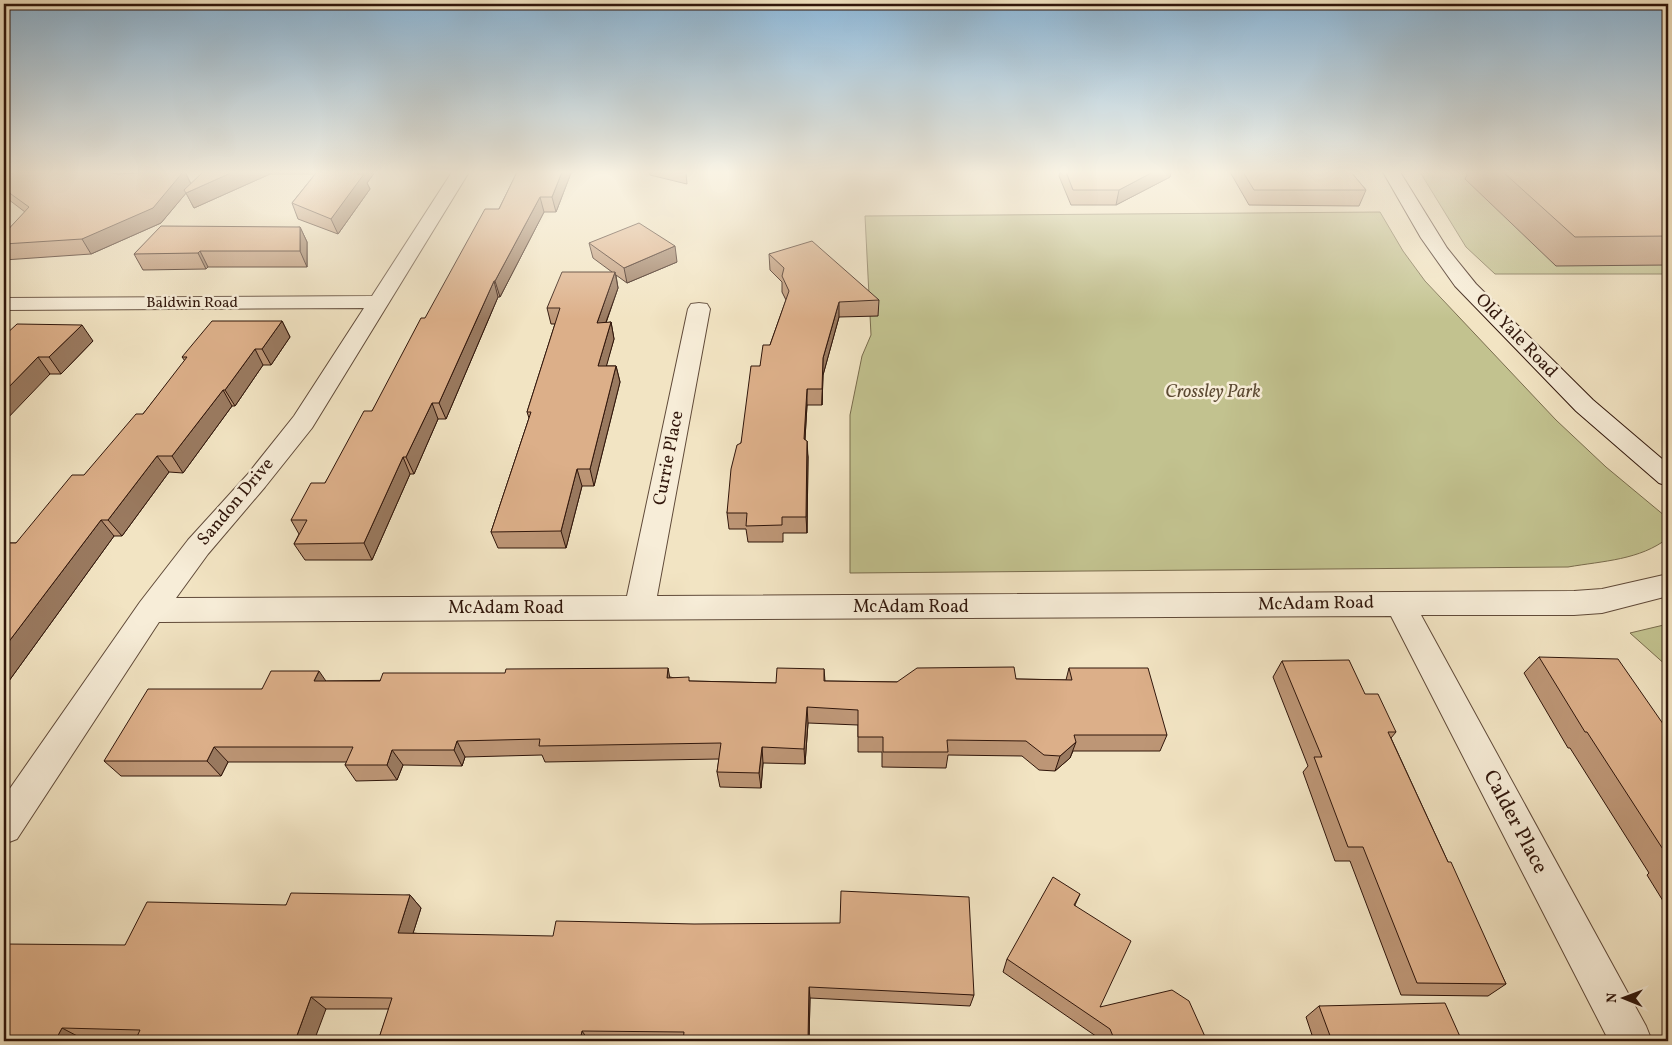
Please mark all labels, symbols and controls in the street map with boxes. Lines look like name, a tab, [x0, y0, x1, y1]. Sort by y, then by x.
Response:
street label: Old Yale Road	[1469, 288, 1563, 384]
street label: Baldwin Road	[146, 293, 238, 314]
park label: Crossley Park	[1165, 380, 1261, 405]
street label: Currie Place	[648, 409, 690, 507]
street label: Sandon Drive	[192, 453, 280, 551]
street label: McAdam Road	[1258, 590, 1374, 618]
street label: McAdam Road	[853, 595, 969, 620]
street label: McAdam Road	[448, 596, 564, 621]
street label: Calder Place	[1476, 765, 1554, 879]
north arrow	[1600, 972, 1650, 1022]
text: N	[1603, 993, 1622, 1003]

